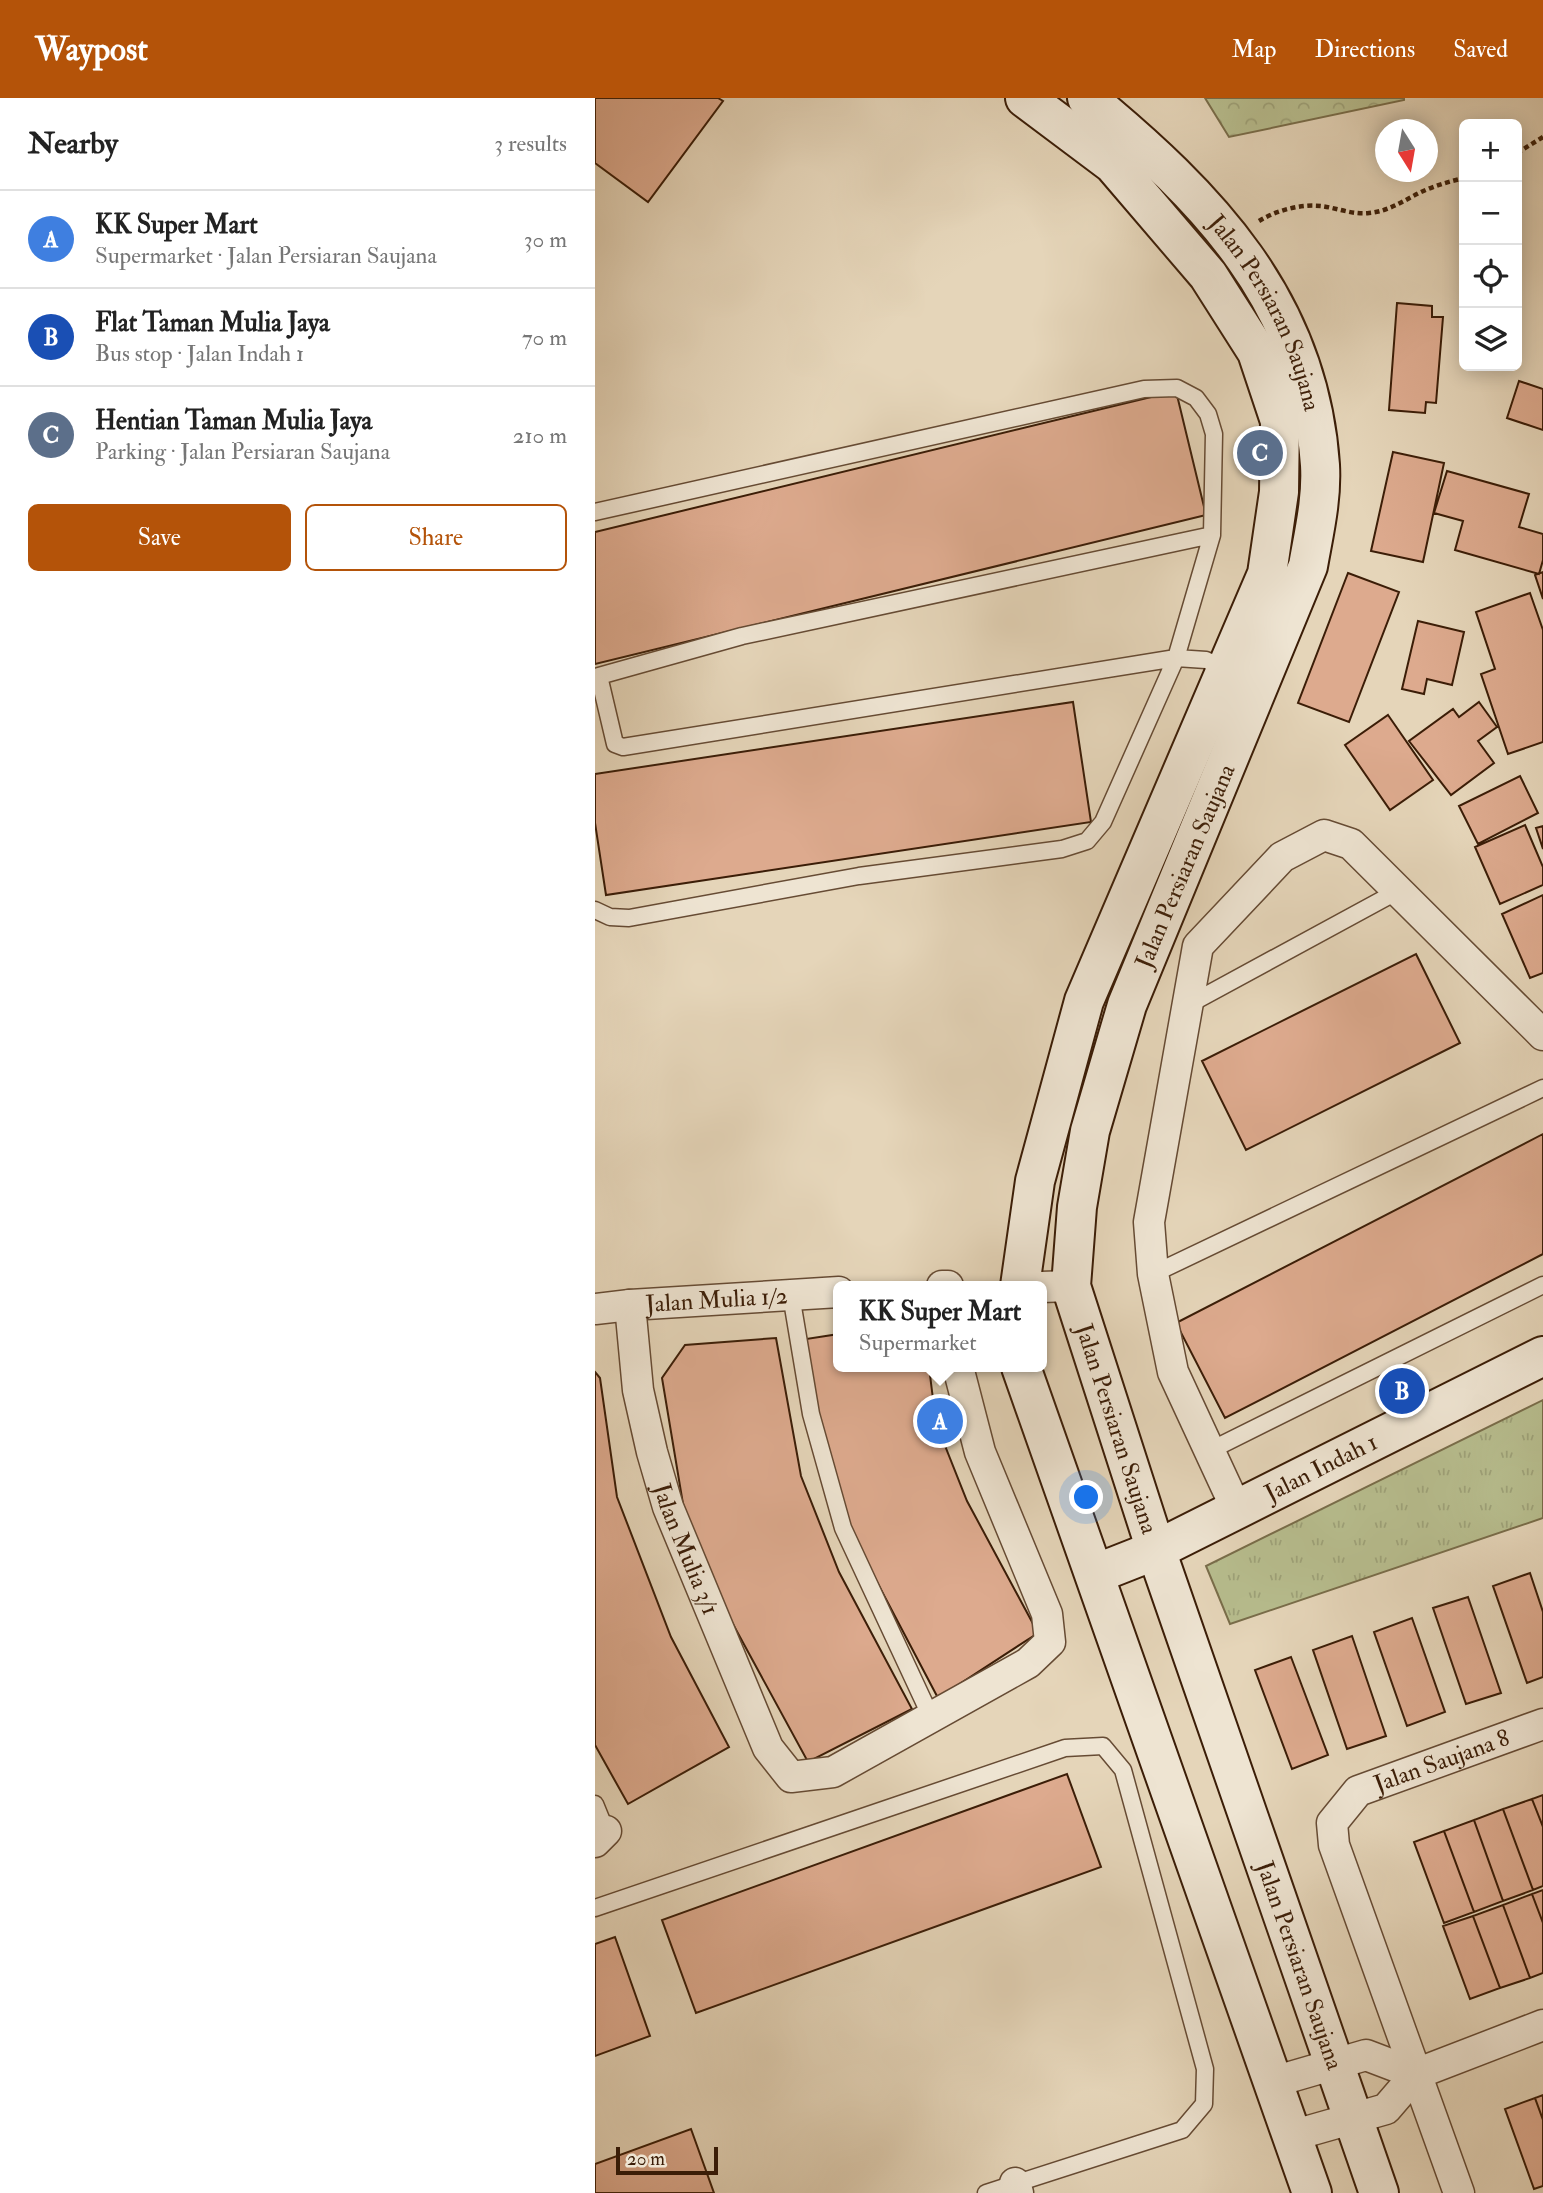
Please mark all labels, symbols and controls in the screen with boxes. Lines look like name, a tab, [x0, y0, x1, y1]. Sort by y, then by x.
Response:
text: Waypost	[35, 29, 148, 70]
text: Map	[1231, 34, 1276, 65]
text: Directions	[1314, 34, 1415, 65]
text: Saved	[1453, 34, 1508, 65]
north arrow	[1375, 119, 1438, 182]
map controls	[1459, 119, 1522, 371]
button: +	[1459, 119, 1522, 182]
text: Nearby	[28, 125, 118, 162]
text: 3 results	[494, 129, 567, 158]
button: −	[1459, 182, 1522, 245]
street label: Jalan Persiaran Saujana	[1201, 207, 1328, 415]
text: KK Super Mart	[95, 209, 258, 241]
text: A	[44, 225, 58, 254]
text: 30 m	[524, 225, 567, 254]
text: Supermarket · Jalan Persiaran Saujana	[95, 241, 437, 270]
button: locate	[1459, 245, 1522, 308]
text: Flat Taman Mulia Jaya	[95, 307, 330, 339]
button: layers	[1459, 308, 1522, 371]
text: B	[43, 323, 59, 352]
text: 70 m	[522, 323, 567, 352]
text: Bus stop · Jalan Indah 1	[95, 339, 304, 368]
text: Hentian Taman Mulia Jaya	[95, 405, 372, 437]
text: C	[43, 421, 59, 450]
text: 210 m	[513, 421, 567, 450]
pin: C	[1237, 427, 1283, 479]
text: Parking · Jalan Persiaran Saujana	[95, 437, 390, 466]
button: Save	[28, 504, 291, 571]
button: Share	[305, 504, 567, 571]
street label: Jalan Persiaran Saujana	[1128, 758, 1243, 974]
street label: Jalan Mulia 1/2	[644, 1280, 789, 1320]
popup	[833, 1281, 1047, 1372]
text: KK Super Mart	[859, 1296, 1021, 1328]
street label: Jalan Persiaran Saujana	[1068, 1319, 1165, 1539]
text: Supermarket	[859, 1328, 977, 1357]
pin: B	[1379, 1365, 1425, 1417]
pin: A	[917, 1395, 963, 1447]
street label: Jalan Indah 1	[1259, 1426, 1383, 1510]
street label: Jalan Mulia 3/1	[646, 1479, 726, 1620]
your location	[1069, 1480, 1103, 1514]
street label: Jalan Saujana 8	[1369, 1722, 1514, 1800]
street label: Jalan Persiaran Saujana	[1249, 1856, 1350, 2075]
scale bar	[616, 2144, 717, 2176]
text: 20 m	[627, 2147, 665, 2171]

